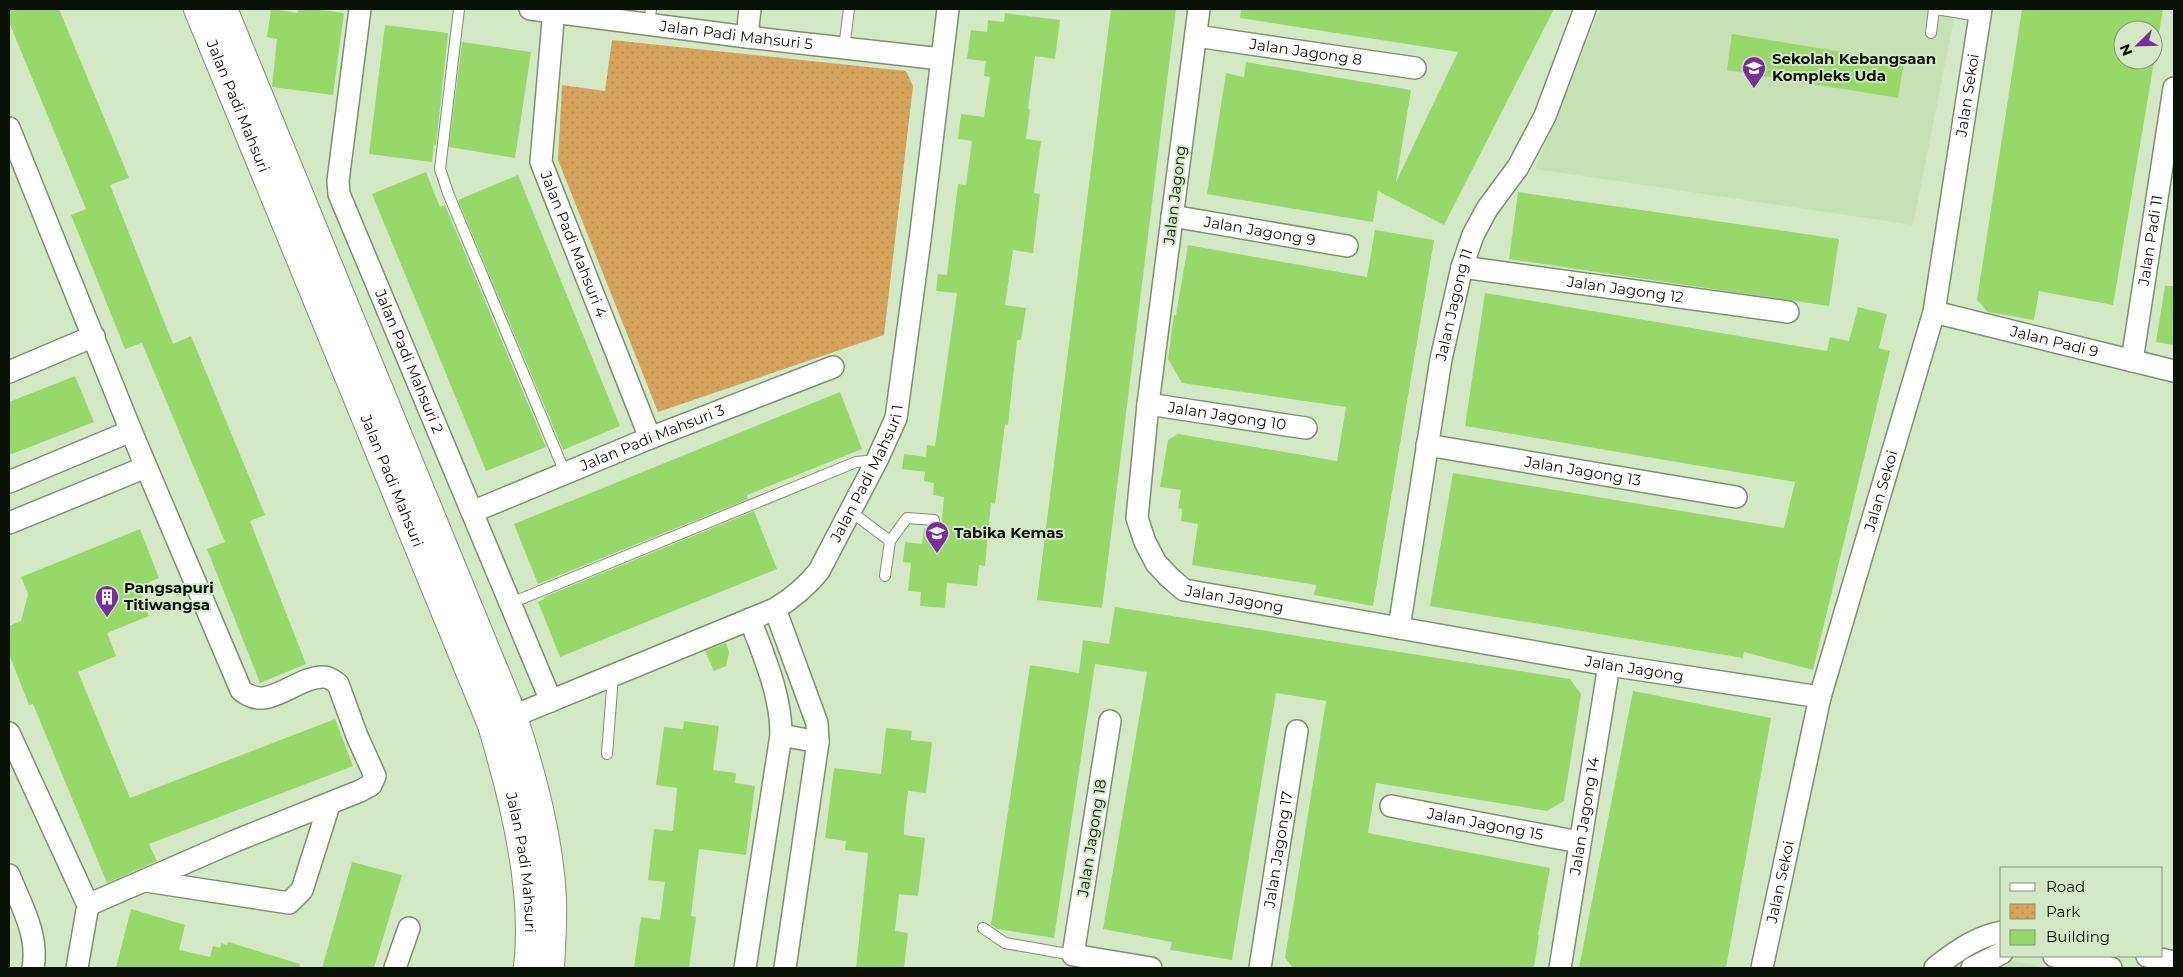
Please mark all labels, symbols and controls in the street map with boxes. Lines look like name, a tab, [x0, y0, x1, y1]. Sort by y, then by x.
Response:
street label: Jalan Padi Mahsuri 5	[658, 16, 814, 53]
north arrow	[2113, 20, 2163, 70]
street label: Jalan Jagong 8	[1247, 34, 1363, 69]
street label: Jalan Padi Mahsuri	[202, 36, 274, 175]
text: N	[2116, 41, 2137, 59]
place label: Sekolah Kebangsaan Kompleks Uda	[1772, 49, 1936, 85]
street label: Jalan Sekoi	[1951, 52, 1983, 139]
school or university icon: Sekolah Kebangsaan Kompleks Uda	[1741, 55, 1767, 89]
street label: Jalan Jagong	[1159, 144, 1190, 247]
street label: Jalan Padi Mahsuri 4	[536, 167, 611, 320]
street label: Jalan Padi 11	[2134, 194, 2166, 288]
street label: Jalan Jagong 9	[1202, 211, 1317, 249]
street label: Jalan Jagong 11	[1431, 246, 1477, 364]
street label: Jalan Jagong 12	[1565, 271, 1685, 307]
street label: Jalan Padi Mahsuri 2	[371, 286, 448, 436]
street label: Jalan Padi 9	[2008, 321, 2101, 361]
street label: Jalan Jagong 10	[1166, 397, 1288, 434]
street label: Jalan Padi Mahsuri 3	[576, 400, 727, 475]
street label: Jalan Padi Mahsuri 1	[825, 403, 907, 546]
street label: Jalan Padi Mahsuri	[356, 411, 428, 550]
street label: Jalan Sekoi	[1859, 448, 1902, 535]
street label: Jalan Jagong 13	[1522, 451, 1642, 490]
school or university icon: Tabika Kemas	[924, 520, 950, 554]
place label: Tabika Kemas	[954, 523, 1063, 542]
place label: Pangsapuri Titiwangsa	[124, 578, 214, 614]
street label: Jalan Jagong	[1183, 580, 1285, 616]
building icon: Pangsapuri Titiwangsa	[94, 584, 120, 618]
street label: Jalan Jagong	[1583, 651, 1685, 685]
street label: Jalan Jagong 14	[1565, 756, 1603, 877]
street label: Jalan Jagong 18	[1073, 778, 1110, 899]
street label: Jalan Padi Mahsuri	[502, 789, 540, 933]
street label: Jalan Jagong 17	[1259, 789, 1297, 910]
street label: Jalan Jagong 15	[1425, 803, 1545, 844]
street label: Jalan Sekoi	[1762, 839, 1798, 926]
legend	[2000, 867, 2163, 957]
text: Road	[2046, 877, 2085, 896]
text: Park	[2046, 902, 2080, 921]
text: Building	[2046, 927, 2110, 946]

